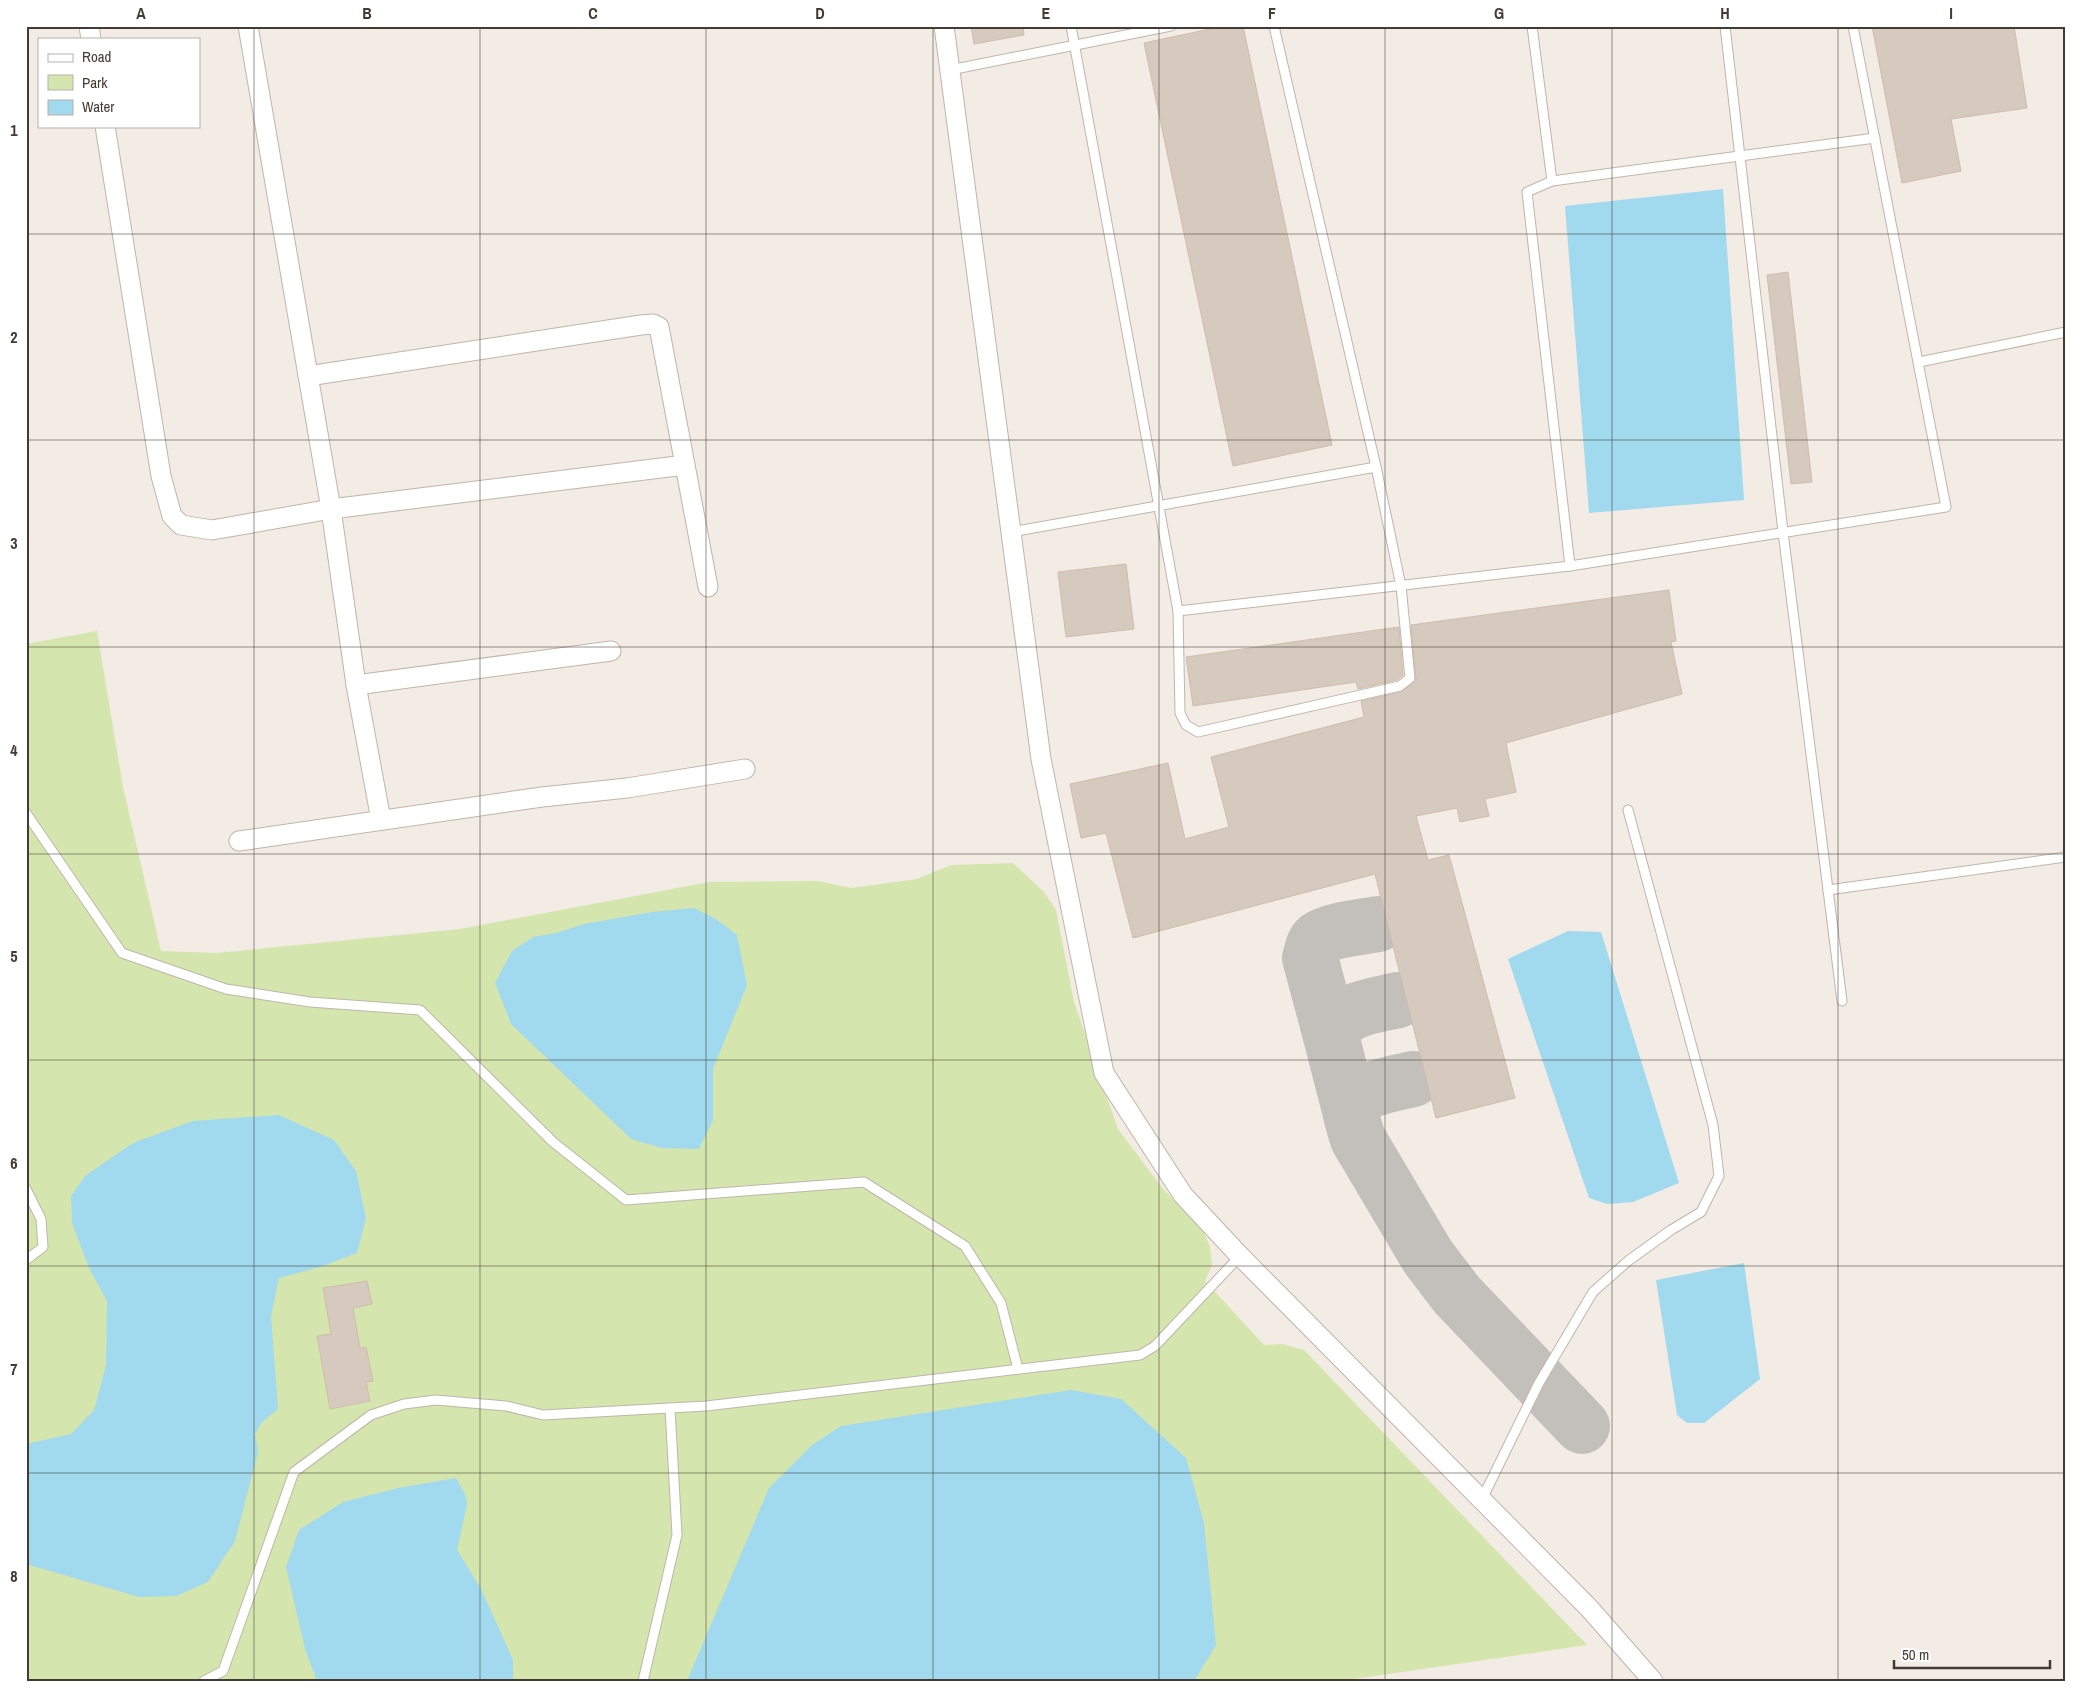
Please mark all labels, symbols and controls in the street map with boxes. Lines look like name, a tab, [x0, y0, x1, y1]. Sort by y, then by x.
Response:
text: A	[136, 2, 146, 24]
text: B	[362, 2, 372, 24]
text: C	[588, 2, 598, 24]
text: D	[815, 2, 825, 24]
text: E	[1042, 2, 1051, 24]
text: F	[1268, 2, 1276, 24]
text: G	[1494, 2, 1504, 24]
text: H	[1720, 2, 1730, 24]
text: I	[1949, 2, 1953, 24]
legend	[38, 38, 200, 128]
text: Road	[82, 46, 111, 67]
text: Park	[82, 72, 108, 93]
text: Water	[82, 96, 114, 117]
text: 1	[10, 119, 18, 141]
text: 2	[10, 326, 18, 348]
text: 3	[10, 532, 18, 554]
text: 4	[10, 739, 18, 761]
text: 5	[10, 945, 18, 967]
text: 6	[10, 1152, 18, 1174]
text: 7	[10, 1358, 18, 1380]
text: 8	[10, 1565, 18, 1587]
scale bar	[1894, 1637, 2051, 1669]
text: 50 m	[1902, 1644, 1929, 1665]

